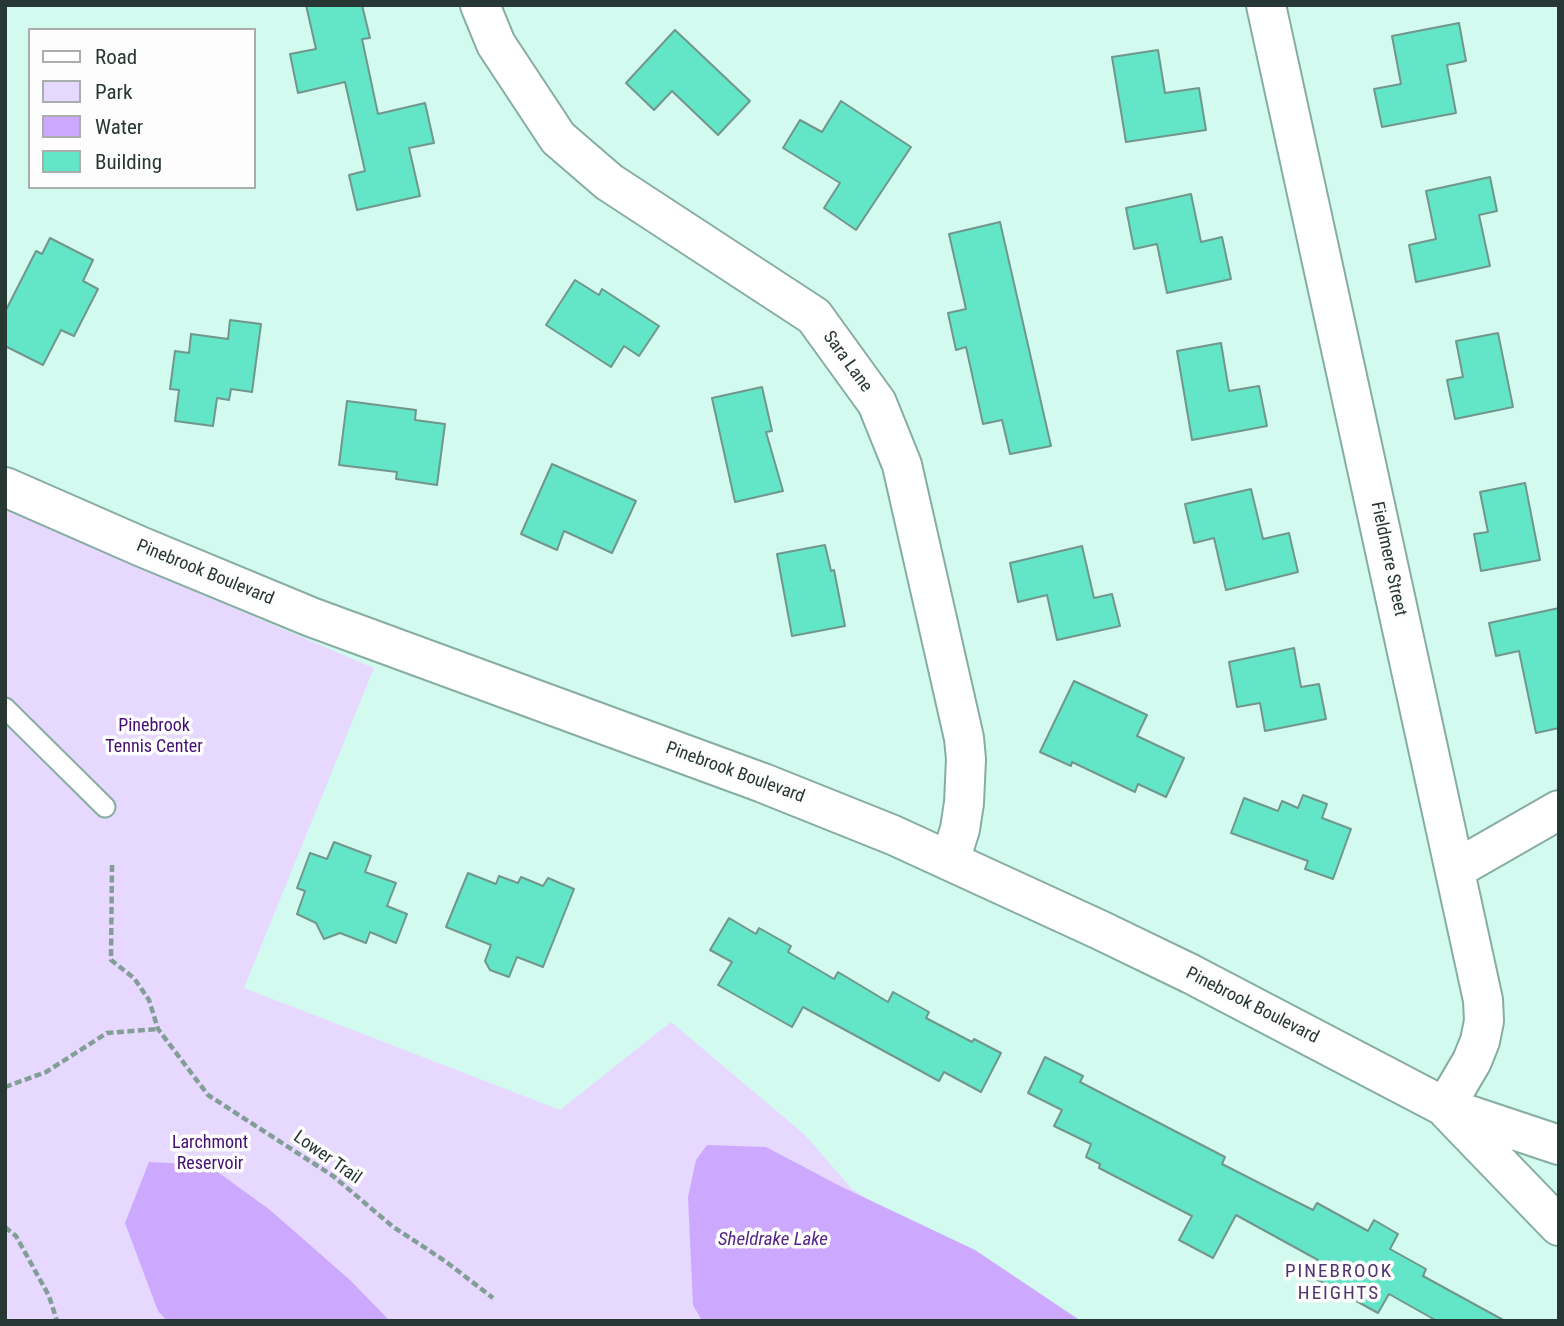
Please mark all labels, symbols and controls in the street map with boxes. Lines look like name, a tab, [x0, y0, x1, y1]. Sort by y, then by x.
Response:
legend	[28, 28, 256, 189]
text: Road	[95, 45, 137, 69]
text: Park	[95, 80, 132, 104]
text: Water	[95, 115, 143, 139]
text: Building	[95, 150, 162, 174]
street label: Sara Lane	[818, 327, 876, 397]
street label: Fieldmere Street	[1365, 500, 1411, 618]
street label: Pinebrook Boulevard	[133, 536, 277, 610]
park label: Pinebrook Tennis Center	[105, 715, 203, 758]
street label: Pinebrook Boulevard	[663, 738, 807, 808]
street label: Pinebrook Boulevard	[1182, 963, 1322, 1049]
street label: Lower Trail	[289, 1127, 365, 1189]
park label: Larchmont Reservoir	[172, 1132, 248, 1174]
water label: Sheldrake Lake	[718, 1229, 828, 1251]
district label: PINEBROOK HEIGHTS	[1286, 1261, 1392, 1305]

